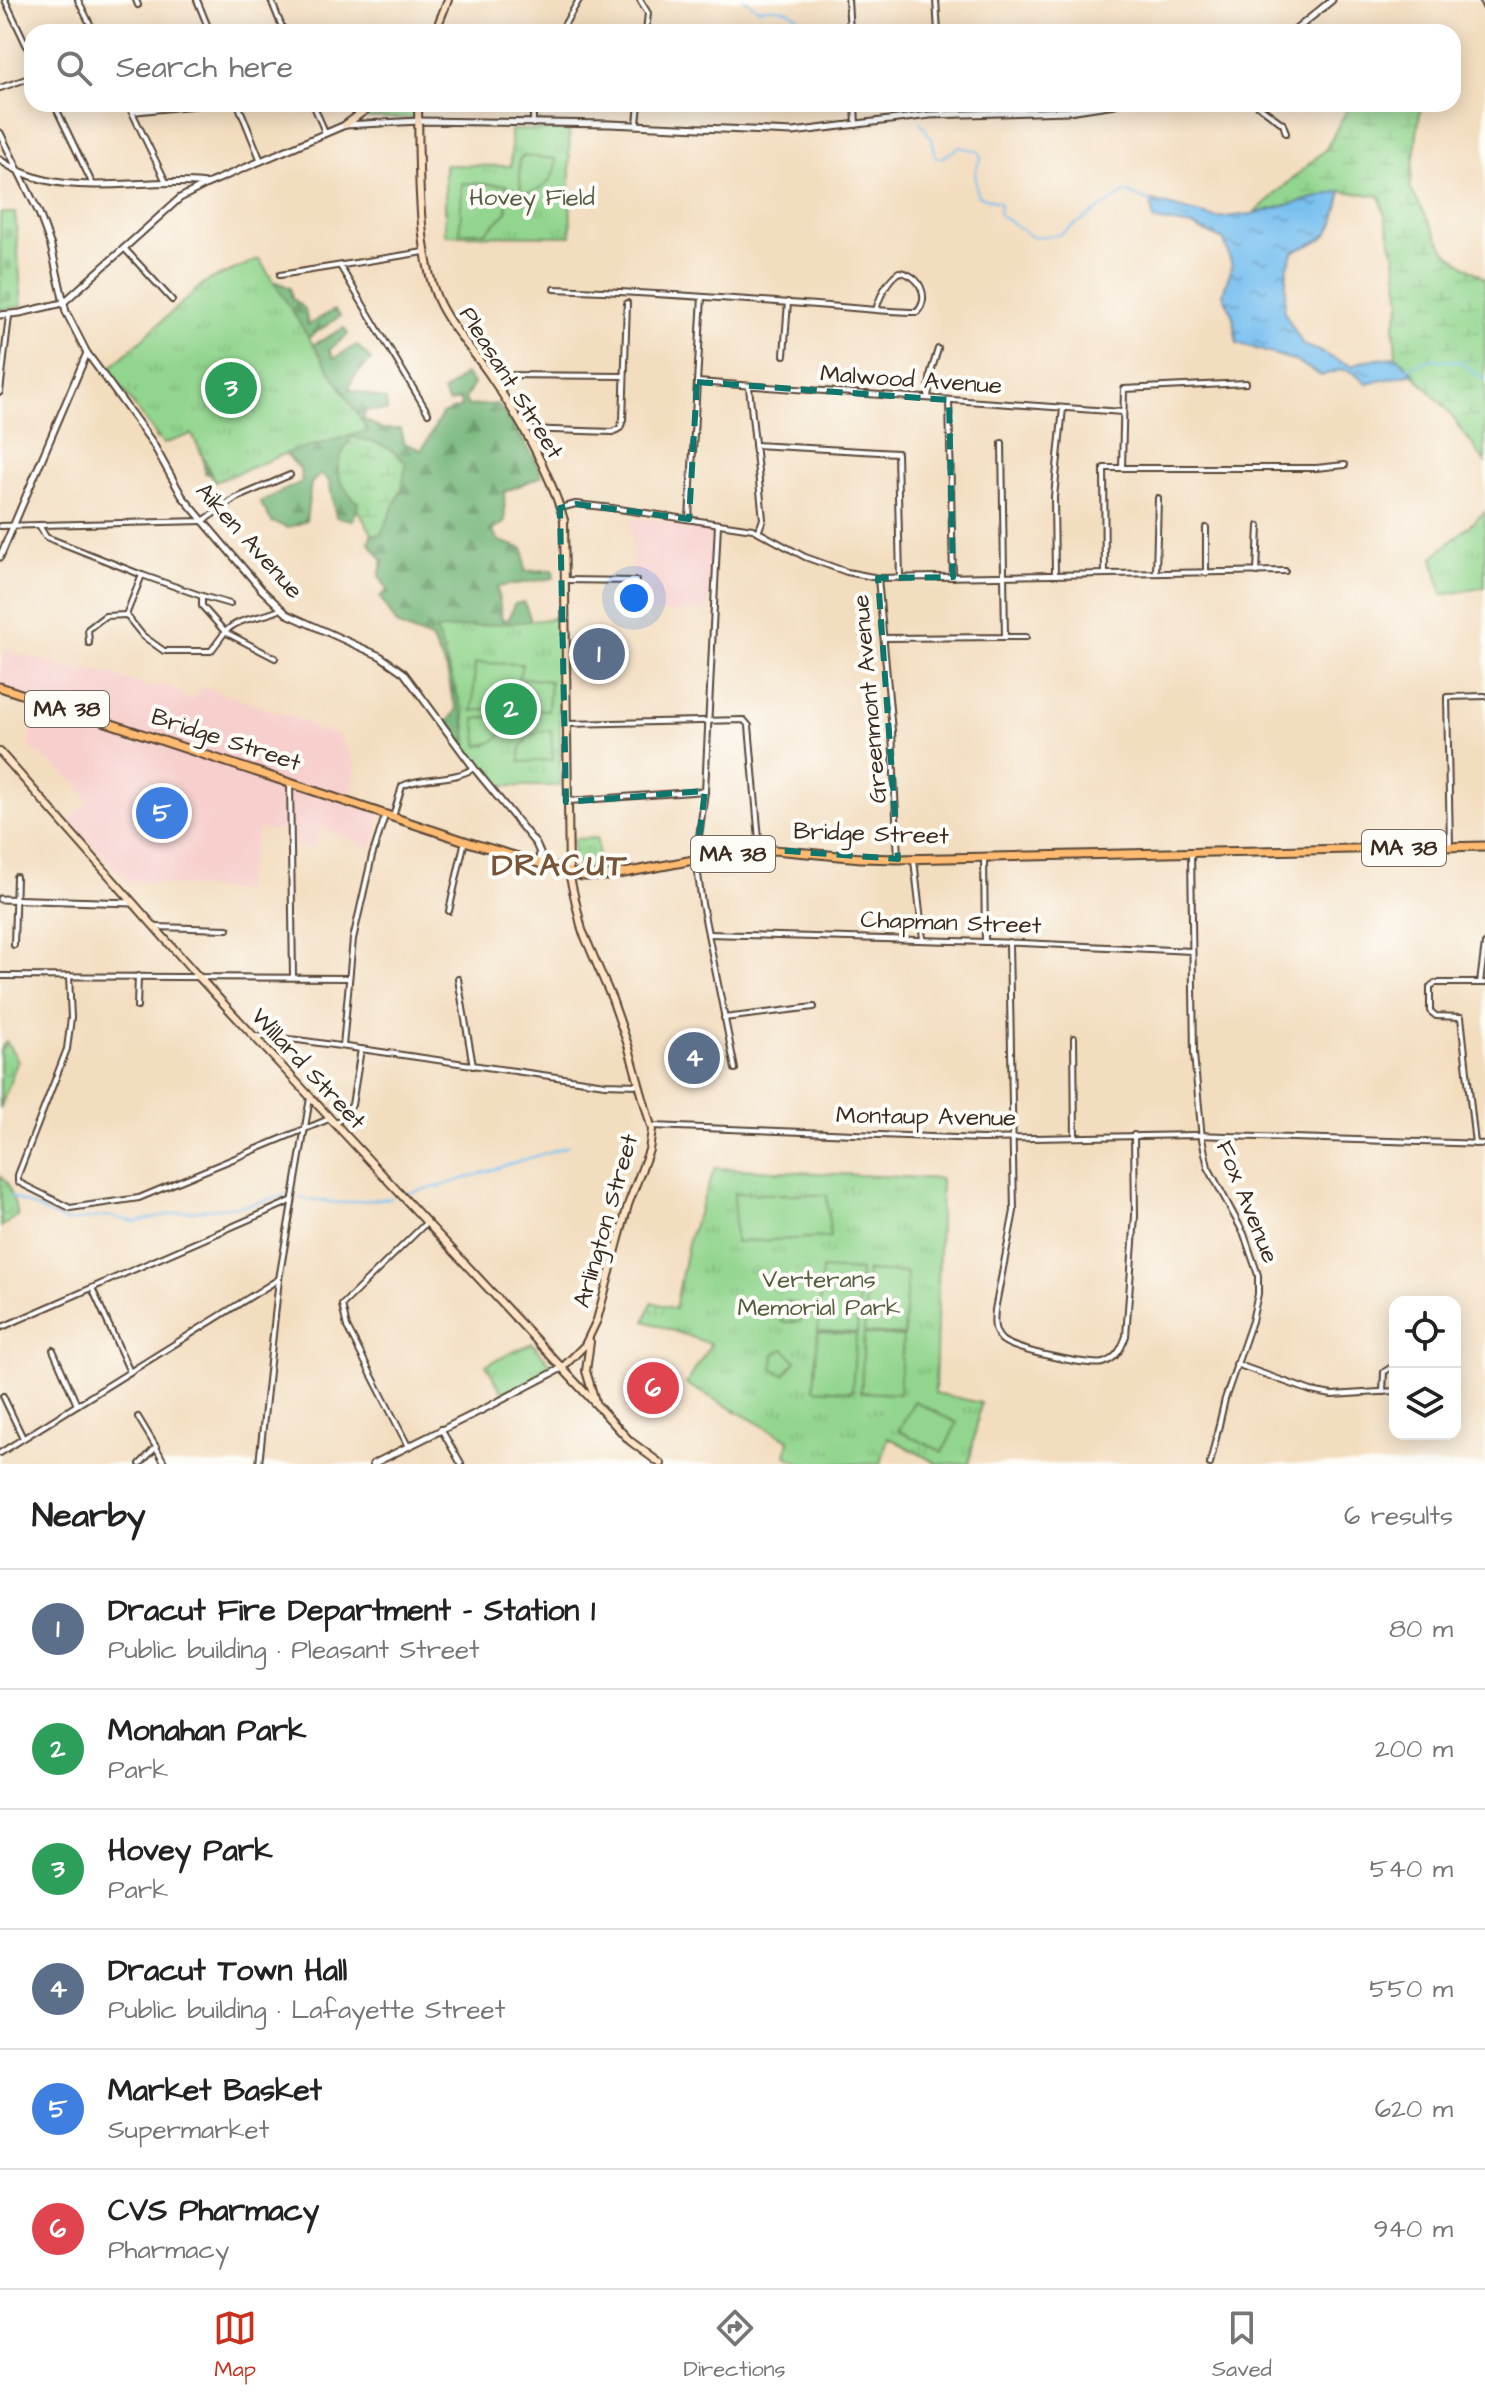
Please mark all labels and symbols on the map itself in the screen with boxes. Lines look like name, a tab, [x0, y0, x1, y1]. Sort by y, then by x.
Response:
park label: Hovey Field	[469, 181, 595, 216]
street label: Pleasant Street	[451, 300, 572, 466]
street label: Malwood Avenue	[819, 357, 1003, 403]
pin: 3	[205, 358, 257, 418]
street label: Aiken Avenue	[187, 475, 311, 607]
your location	[614, 578, 654, 618]
street label: Greenmont Avenue	[844, 593, 896, 805]
pin: 1	[573, 624, 625, 684]
pin: 2	[485, 679, 537, 739]
road number: MA 38	[25, 691, 109, 727]
street label: Bridge Street	[147, 700, 305, 781]
pin: 5	[136, 783, 188, 843]
street label: Bridge Street	[793, 814, 949, 855]
road number: MA 38	[1362, 830, 1446, 866]
road number: MA 38	[691, 836, 775, 872]
district label: DRACUT	[492, 843, 628, 888]
street label: Chapman Street	[860, 903, 1042, 943]
street label: Willard Street	[243, 1001, 374, 1138]
pin: 4	[668, 1028, 720, 1088]
street label: Montaup Avenue	[836, 1098, 1016, 1136]
street label: Arlington Street	[565, 1130, 648, 1312]
street label: Fox Avenue	[1207, 1136, 1287, 1268]
park label: Verterans Memorial Park	[738, 1263, 901, 1325]
pin: 6	[627, 1358, 679, 1418]

